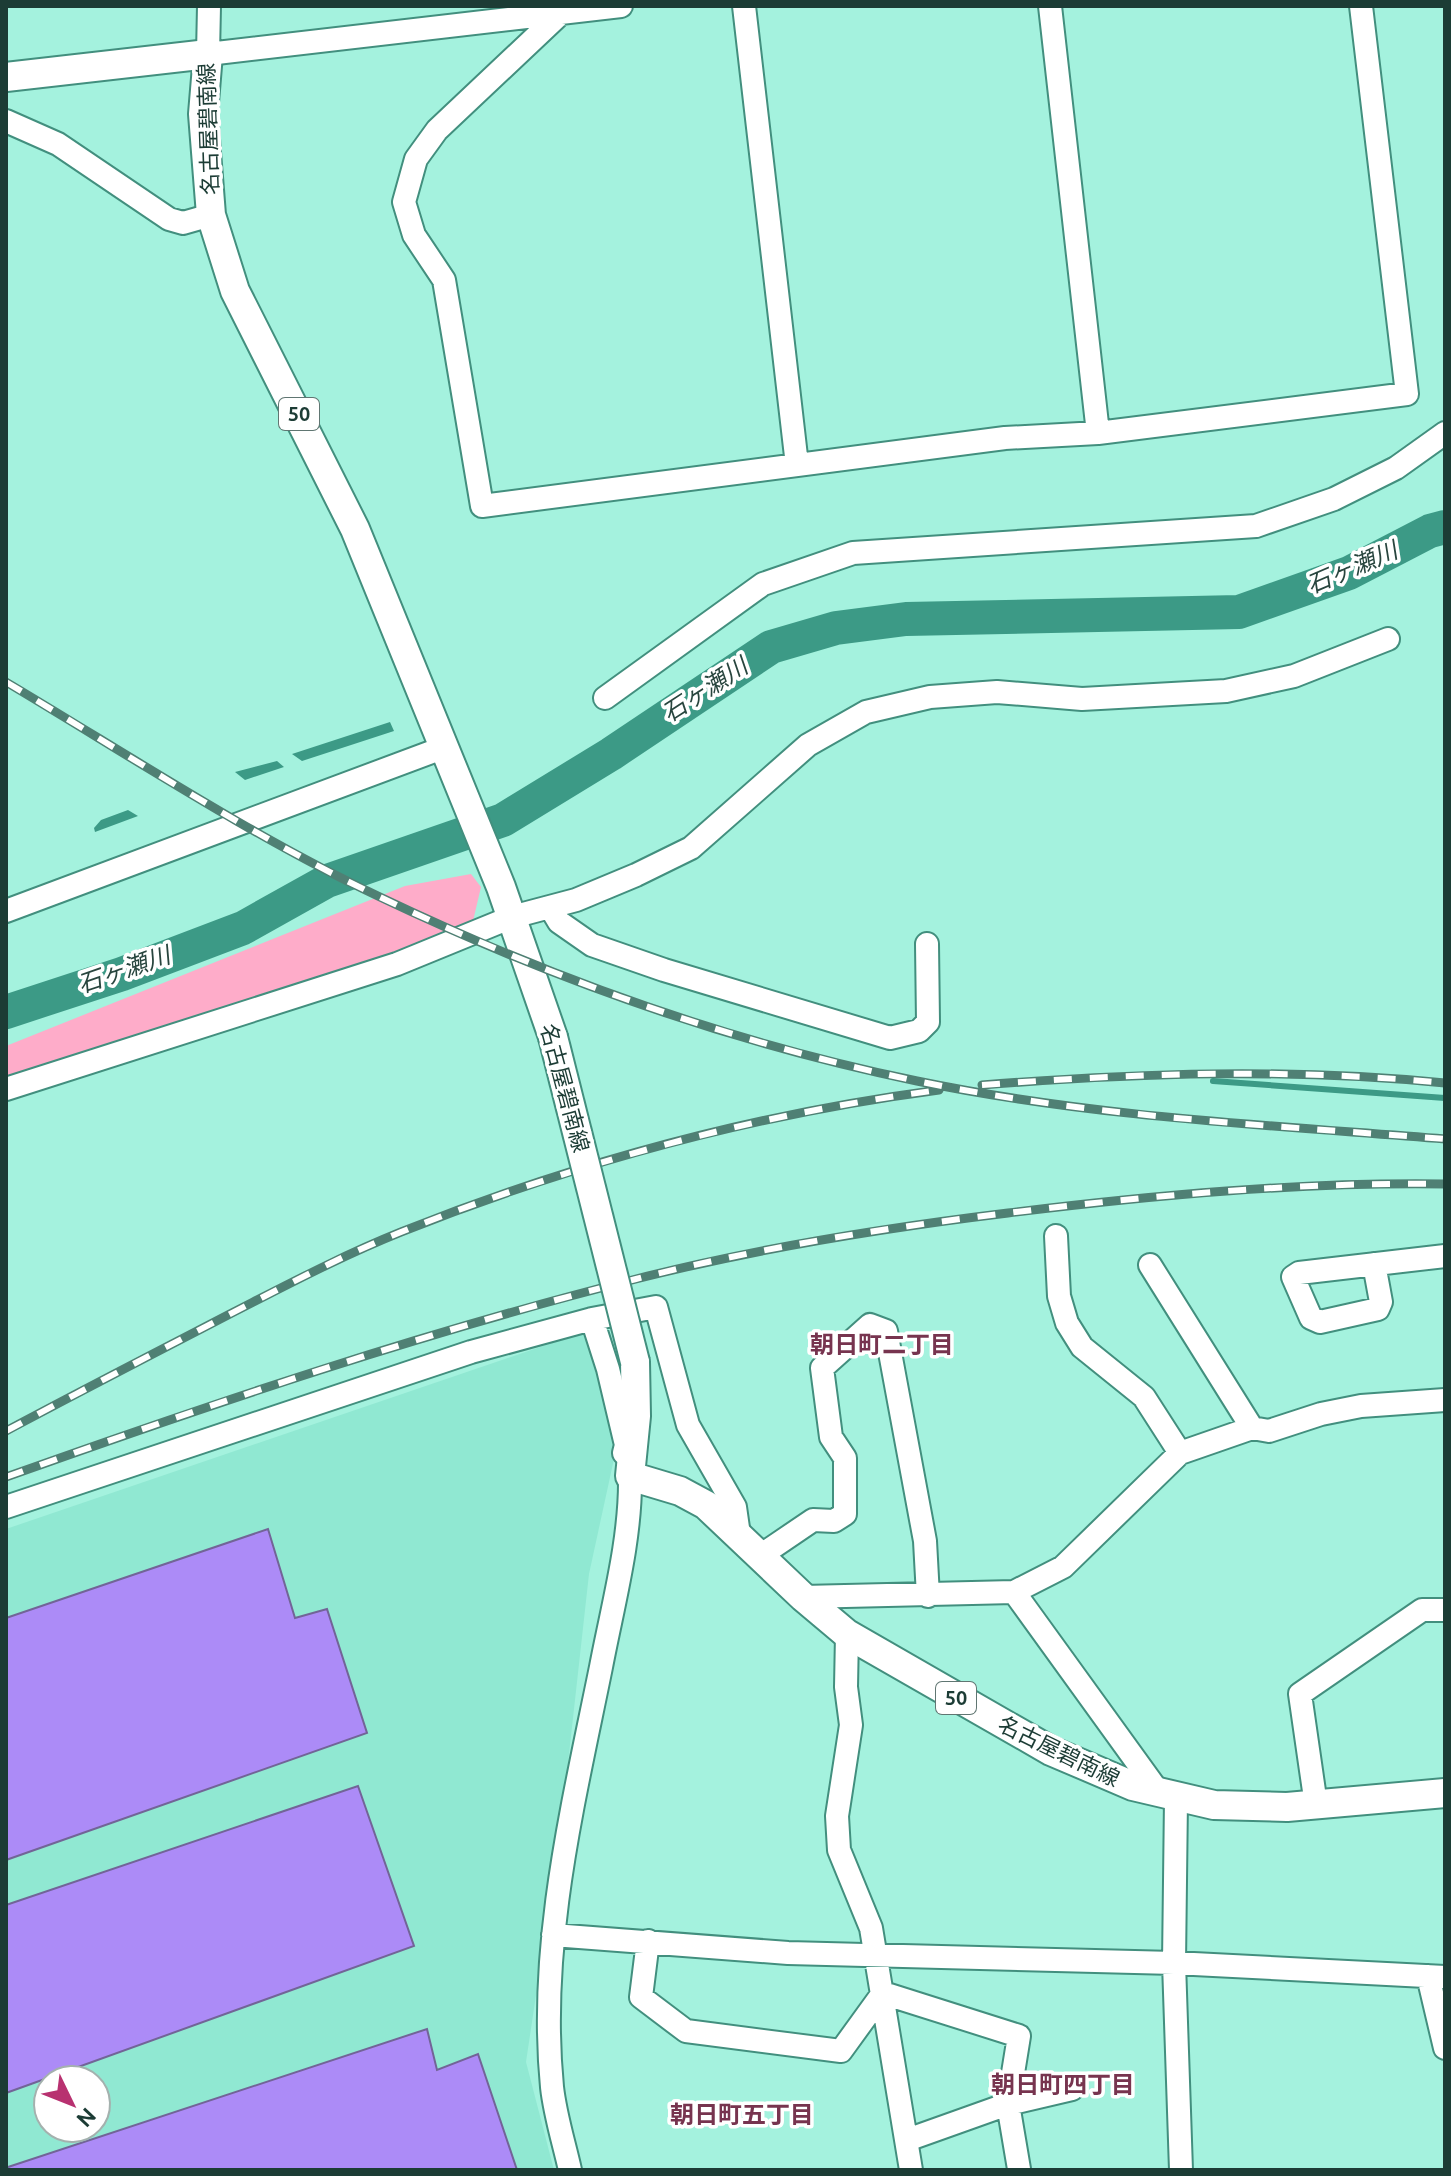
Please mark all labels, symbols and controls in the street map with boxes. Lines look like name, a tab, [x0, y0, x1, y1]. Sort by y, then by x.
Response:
street label: 名古屋碧南線	[193, 63, 222, 195]
road number: 50	[279, 398, 319, 430]
water label: 石ヶ瀬川	[1302, 535, 1404, 599]
water label: 石ヶ瀬川	[657, 650, 755, 727]
water label: 石ヶ瀬川	[74, 940, 176, 998]
street label: 名古屋碧南線	[536, 1021, 595, 1155]
district label: 朝日町二丁目	[810, 1331, 954, 1358]
road number: 50	[936, 1682, 976, 1714]
street label: 名古屋碧南線	[994, 1710, 1124, 1791]
north arrow	[32, 2064, 112, 2144]
district label: 朝日町四丁目	[991, 2071, 1135, 2098]
district label: 朝日町五丁目	[670, 2101, 814, 2128]
text: N	[72, 2103, 102, 2133]

